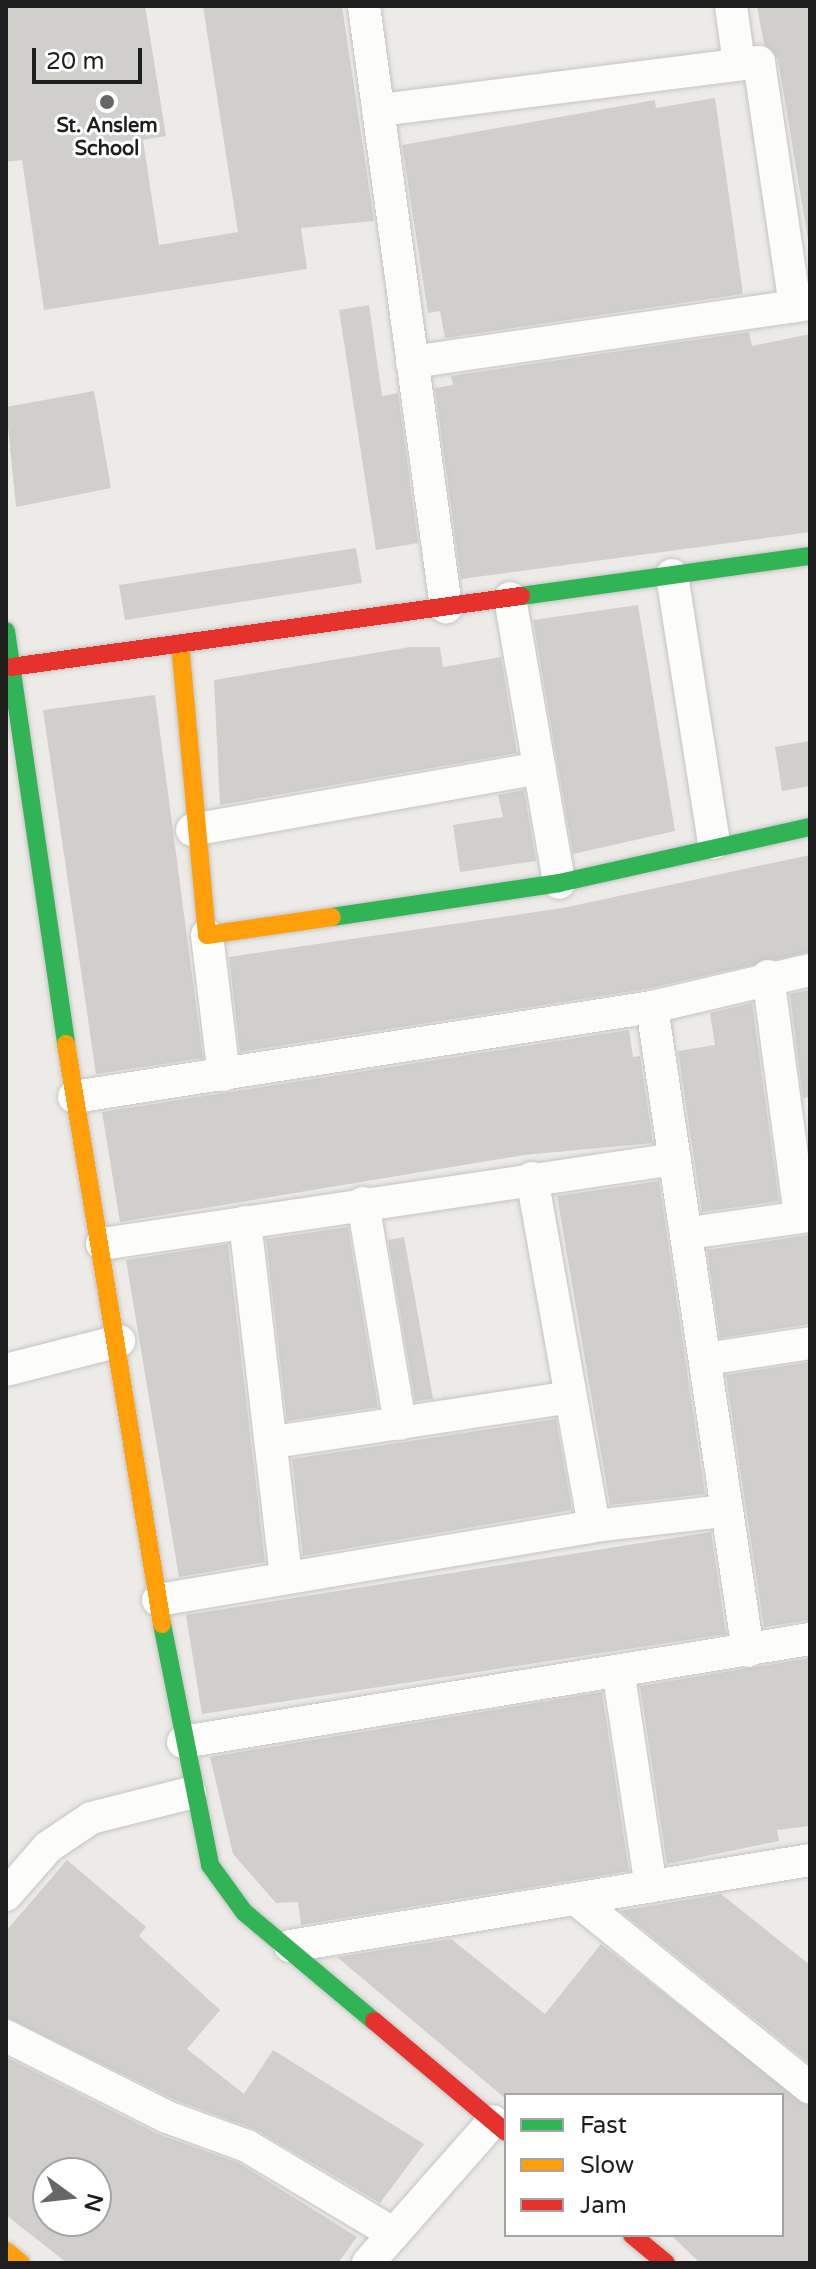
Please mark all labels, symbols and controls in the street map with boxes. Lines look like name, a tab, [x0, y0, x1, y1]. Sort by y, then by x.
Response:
scale bar	[36, 32, 146, 82]
text: 20 m	[46, 47, 104, 76]
marker: St. Anslem School	[98, 93, 116, 111]
place label: St. Anslem School	[56, 114, 158, 161]
legend	[504, 2093, 784, 2237]
text: Fast	[580, 2111, 627, 2140]
text: Slow	[580, 2151, 634, 2180]
north arrow	[32, 2157, 112, 2237]
text: N	[78, 2191, 108, 2215]
text: Jam	[580, 2191, 627, 2220]

